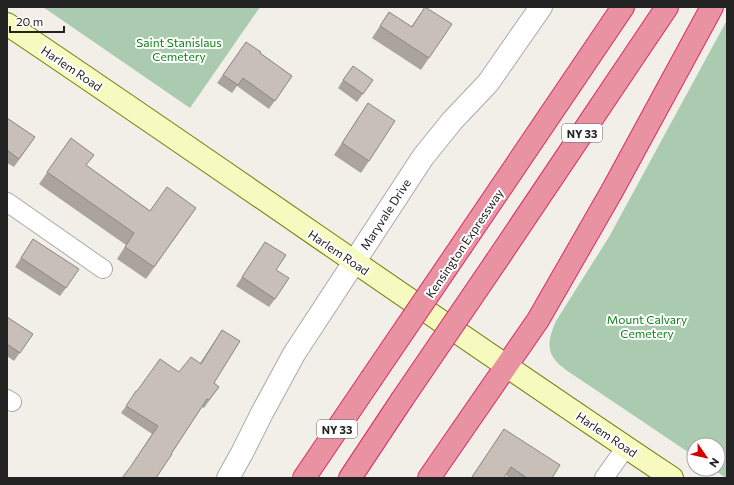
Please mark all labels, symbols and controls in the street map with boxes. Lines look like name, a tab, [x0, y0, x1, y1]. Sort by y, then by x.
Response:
scale bar	[10, 8, 64, 34]
text: 20 m	[16, 14, 43, 28]
park label: Saint Stanislaus Cemetery	[136, 35, 222, 63]
street label: Harlem Road	[39, 43, 105, 93]
road number: NY 33	[562, 124, 602, 142]
street label: Maryvale Drive	[357, 176, 413, 252]
street label: Kensington Expressway	[422, 186, 506, 300]
street label: Harlem Road	[306, 227, 372, 277]
park label: Mount Calvary Cemetery	[607, 312, 687, 340]
street label: Harlem Road	[574, 409, 640, 459]
road number: NY 33	[317, 420, 357, 438]
north arrow	[686, 437, 726, 477]
text: N	[707, 456, 722, 470]

